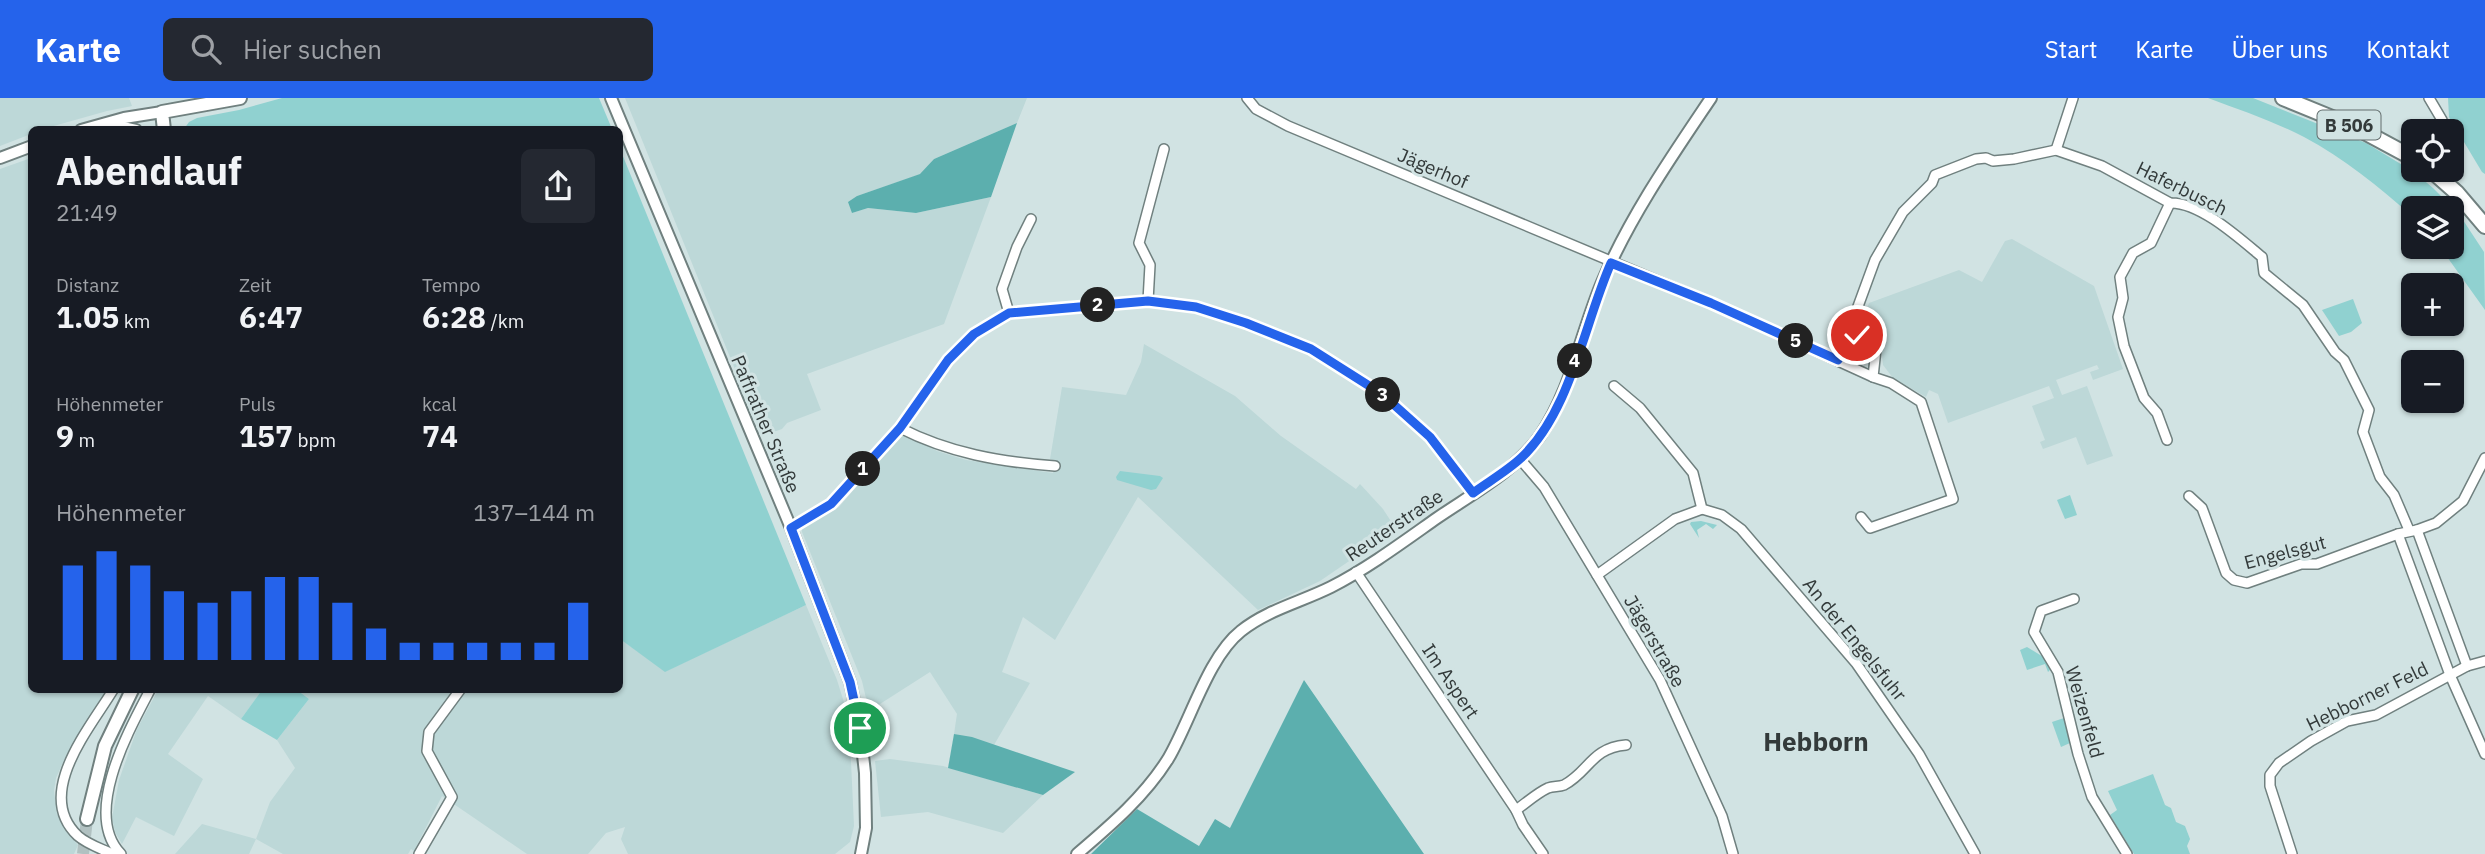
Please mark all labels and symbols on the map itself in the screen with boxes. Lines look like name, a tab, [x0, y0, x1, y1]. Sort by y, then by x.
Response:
road number: B 506	[2318, 110, 2380, 140]
street label: Jägerhof	[1394, 142, 1472, 194]
street label: Haferbusch	[2132, 156, 2232, 220]
pin: 2	[1080, 288, 1116, 322]
pin	[1827, 305, 1887, 365]
pin: 5	[1778, 324, 1814, 358]
pin: 4	[1558, 344, 1592, 378]
street label: Paffrather Straße	[726, 351, 806, 497]
pin: 3	[1366, 378, 1400, 412]
pin: 1	[846, 452, 880, 486]
street label: Reuterstraße	[1341, 484, 1447, 566]
street label: Engelsgut	[2241, 530, 2329, 574]
street label: An der Engelsfuhr	[1798, 573, 1912, 705]
street label: Jägerstraße	[1619, 591, 1691, 691]
street label: Im Aspert	[1417, 639, 1485, 723]
street label: Hebborner Feld	[2302, 656, 2432, 736]
street label: Weizenfeld	[2060, 663, 2110, 761]
pin	[830, 698, 890, 758]
district label: Hebborn	[1763, 724, 1869, 758]

